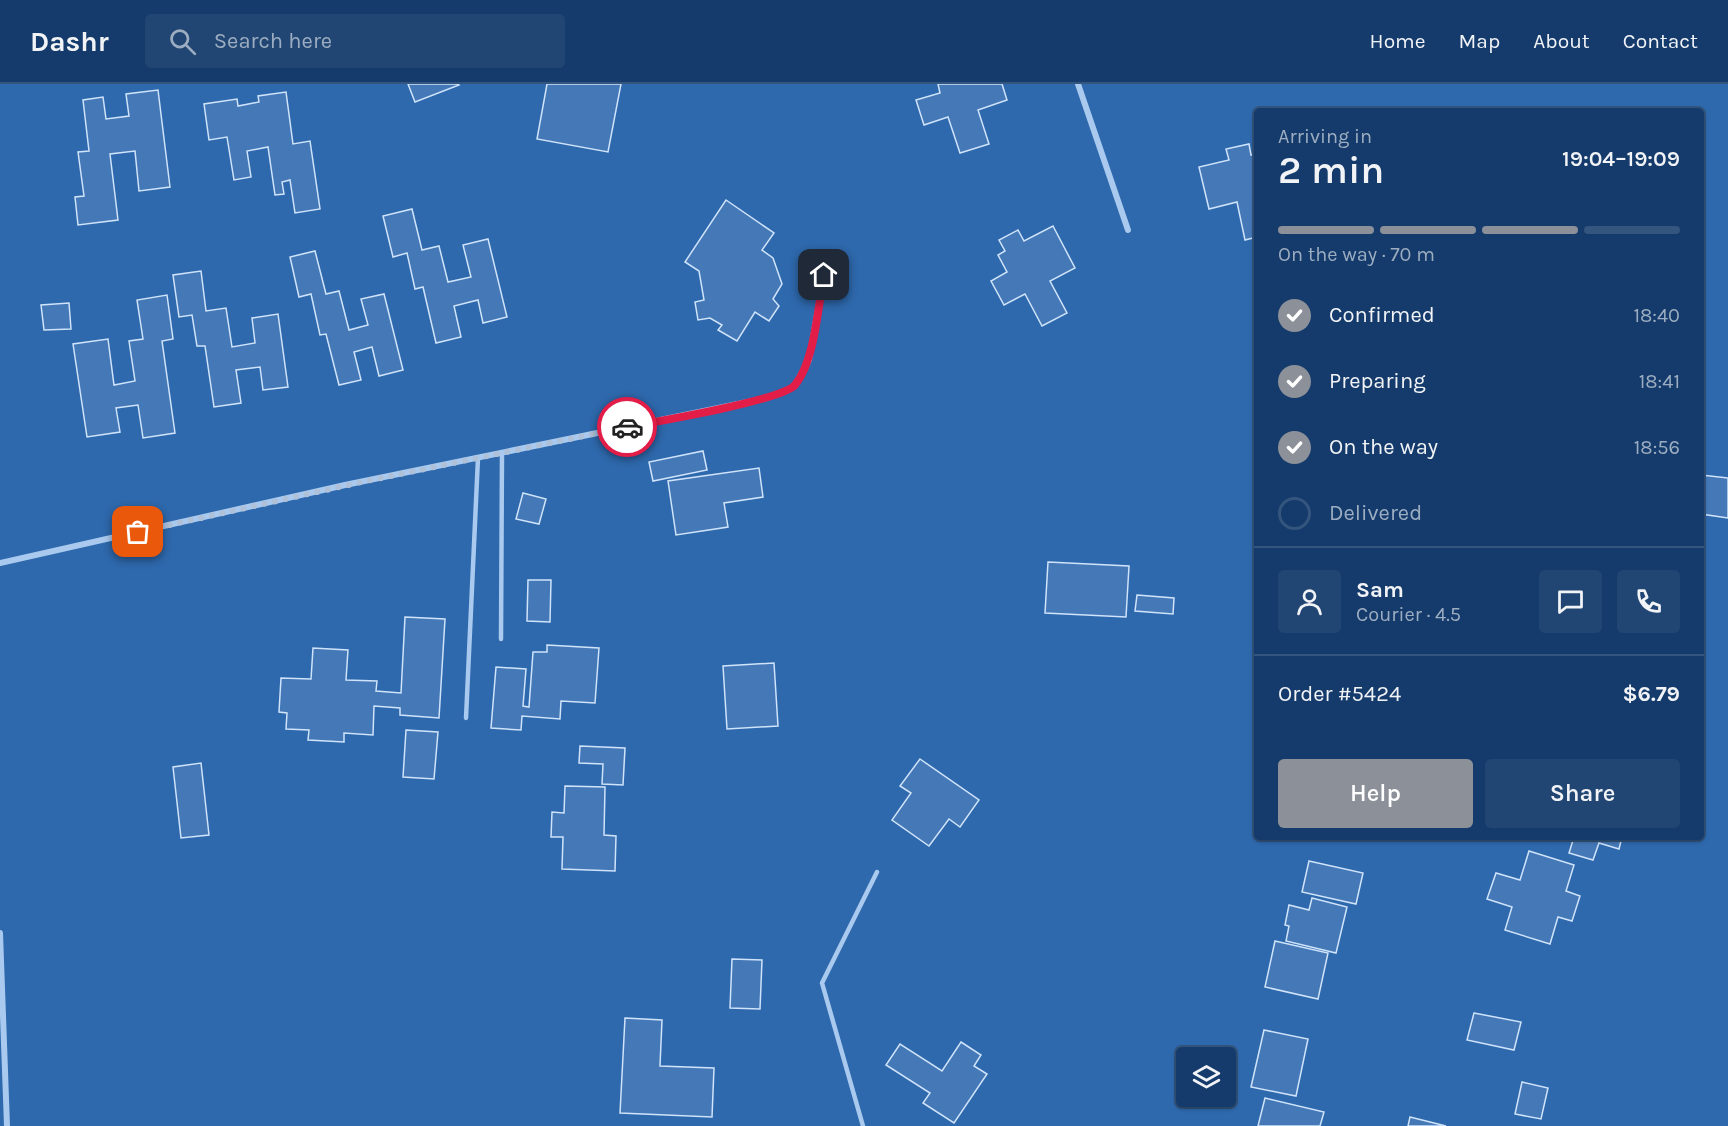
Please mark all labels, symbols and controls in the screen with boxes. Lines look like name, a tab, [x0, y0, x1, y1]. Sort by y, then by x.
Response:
search box	[145, 14, 565, 68]
text: Dashr	[30, 25, 109, 58]
icon: search	[166, 25, 199, 58]
text: Search here	[214, 28, 332, 54]
text: Home	[1370, 29, 1426, 53]
text: Map	[1459, 29, 1500, 53]
text: About	[1533, 29, 1590, 53]
text: Contact	[1623, 29, 1698, 53]
text: Arriving in	[1278, 125, 1372, 148]
text: 19:04–19:09	[1562, 146, 1680, 172]
text: 2 min	[1278, 147, 1384, 193]
text: On the way · 70 m	[1278, 243, 1435, 266]
pin	[798, 249, 849, 300]
icon: home	[807, 258, 840, 291]
icon: check	[1278, 299, 1311, 332]
text: Confirmed	[1329, 302, 1435, 328]
text: 18:40	[1633, 304, 1680, 327]
icon: check	[1278, 365, 1311, 398]
text: Preparing	[1329, 368, 1426, 394]
text: 18:41	[1639, 370, 1680, 393]
courier	[597, 397, 657, 457]
icon: car	[611, 411, 644, 444]
icon: check	[1278, 431, 1311, 464]
text: On the way	[1329, 434, 1438, 460]
text: 18:56	[1634, 436, 1680, 459]
text: Delivered	[1329, 500, 1422, 526]
pin	[112, 506, 163, 557]
icon: bag	[121, 515, 154, 548]
button: person	[1278, 570, 1341, 633]
button: chat	[1539, 570, 1602, 633]
button: phone	[1617, 570, 1680, 633]
text: Sam	[1356, 577, 1404, 603]
text: Courier · 4.5	[1356, 603, 1461, 626]
text: Order #5424	[1278, 681, 1401, 707]
text: $6.79	[1622, 681, 1680, 707]
button: Help	[1278, 759, 1473, 828]
button: Share	[1485, 759, 1680, 828]
map controls	[1176, 1047, 1236, 1107]
button: layers	[1176, 1047, 1236, 1107]

